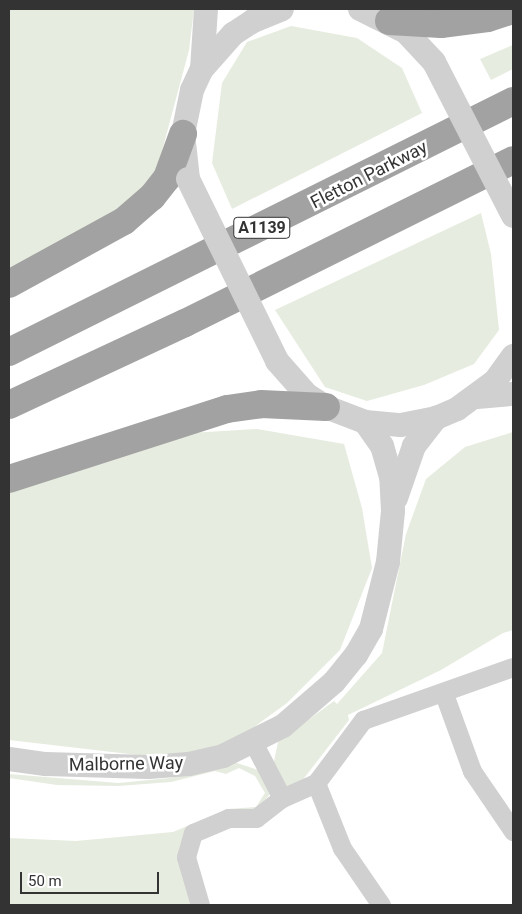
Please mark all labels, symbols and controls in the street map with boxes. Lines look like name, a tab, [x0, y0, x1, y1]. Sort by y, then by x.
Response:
street label: Fletton Parkway	[307, 136, 431, 214]
road number: A1139	[233, 214, 291, 242]
street label: Malborne Way	[69, 752, 183, 776]
scale bar	[22, 862, 161, 894]
text: 50 m	[28, 872, 62, 890]

